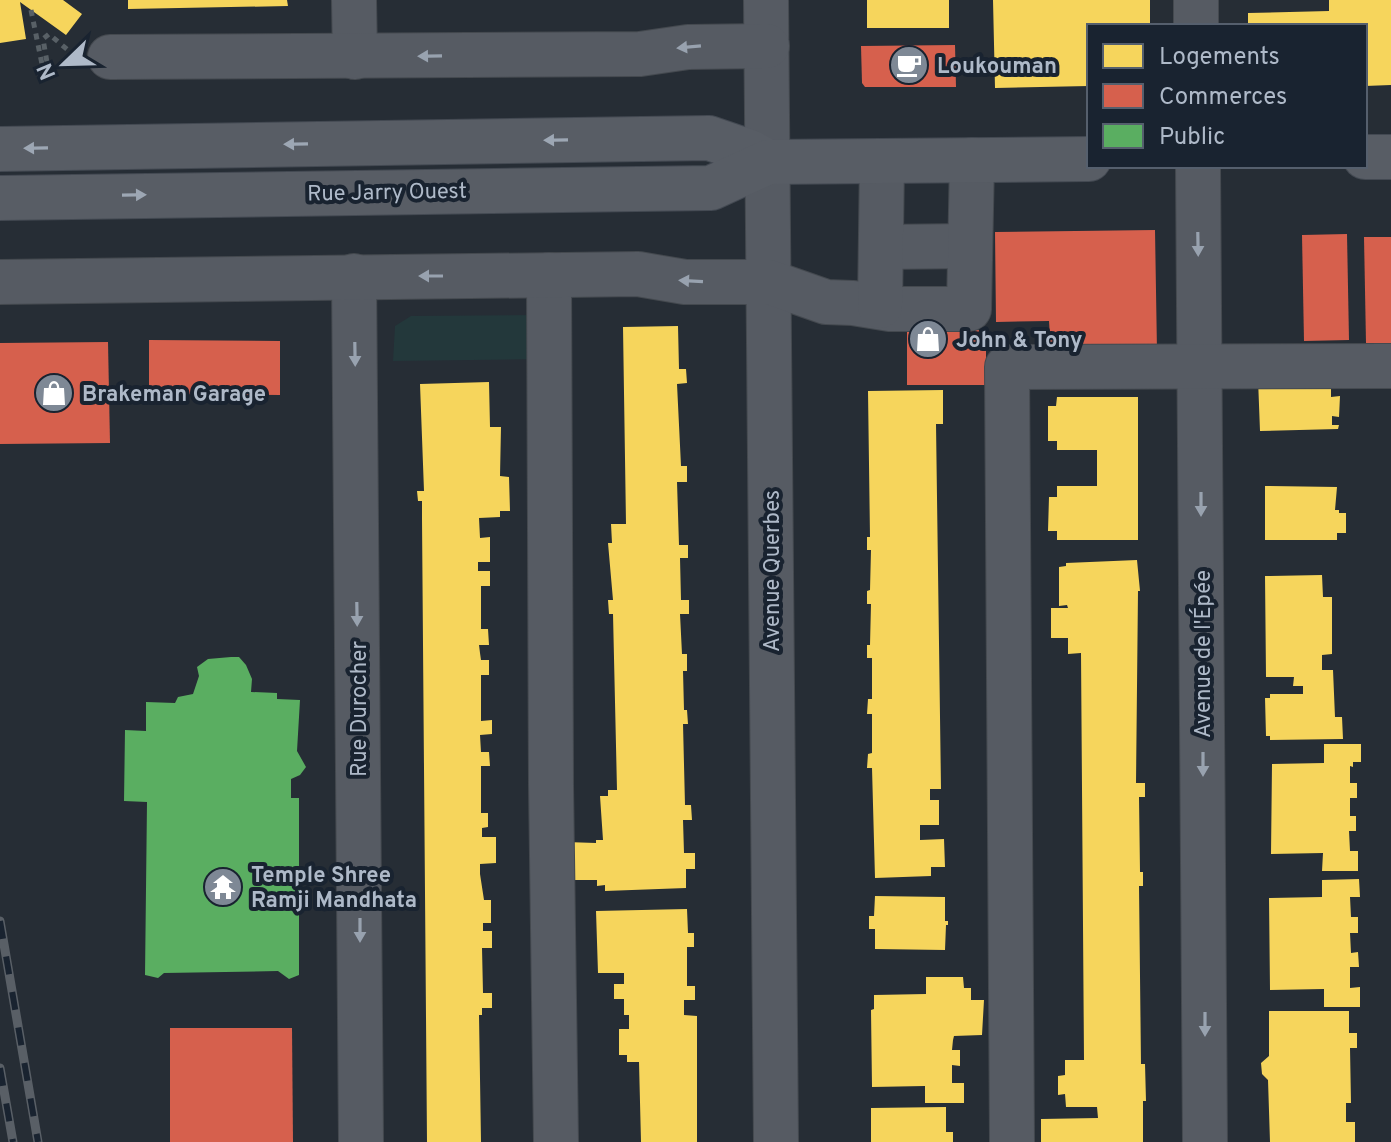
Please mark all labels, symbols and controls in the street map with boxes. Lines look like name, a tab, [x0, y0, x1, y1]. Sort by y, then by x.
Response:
north arrow	[24, 24, 104, 104]
legend	[1087, 24, 1367, 168]
one-way arrow	[677, 41, 702, 54]
text: Logements	[1159, 43, 1280, 73]
cafe icon: Loukouman	[888, 44, 930, 86]
one-way arrow	[417, 50, 442, 63]
place label: Loukouman	[937, 54, 1057, 81]
text: N	[32, 58, 63, 83]
text: Commerces	[1159, 83, 1287, 113]
text: Public	[1159, 123, 1225, 153]
one-way arrow	[543, 134, 568, 146]
one-way arrow	[283, 138, 308, 150]
one-way arrow	[23, 142, 48, 154]
street label: Rue Jarry Ouest	[307, 179, 467, 208]
one-way arrow	[122, 189, 147, 202]
one-way arrow	[1192, 232, 1205, 257]
one-way arrow	[418, 270, 443, 282]
one-way arrow	[678, 274, 703, 287]
shop icon: John & Tony	[907, 318, 949, 360]
place label: John & Tony	[956, 328, 1083, 355]
one-way arrow	[349, 342, 361, 367]
shop icon: Brakeman Garage	[33, 372, 75, 414]
place label: Brakeman Garage	[82, 382, 266, 409]
street label: Avenue Querbes	[760, 490, 787, 652]
one-way arrow	[1195, 492, 1207, 517]
street label: Avenue de l'Épée	[1189, 570, 1218, 738]
one-way arrow	[351, 602, 363, 627]
street label: Rue Durocher	[347, 641, 374, 777]
one-way arrow	[1197, 752, 1209, 777]
place label: Temple Shree Ramji Mandhata	[251, 863, 417, 915]
temple icon: Temple Shree Ramji Mandhata	[202, 866, 244, 908]
one-way arrow	[353, 918, 366, 943]
one-way arrow	[1198, 1012, 1211, 1037]

